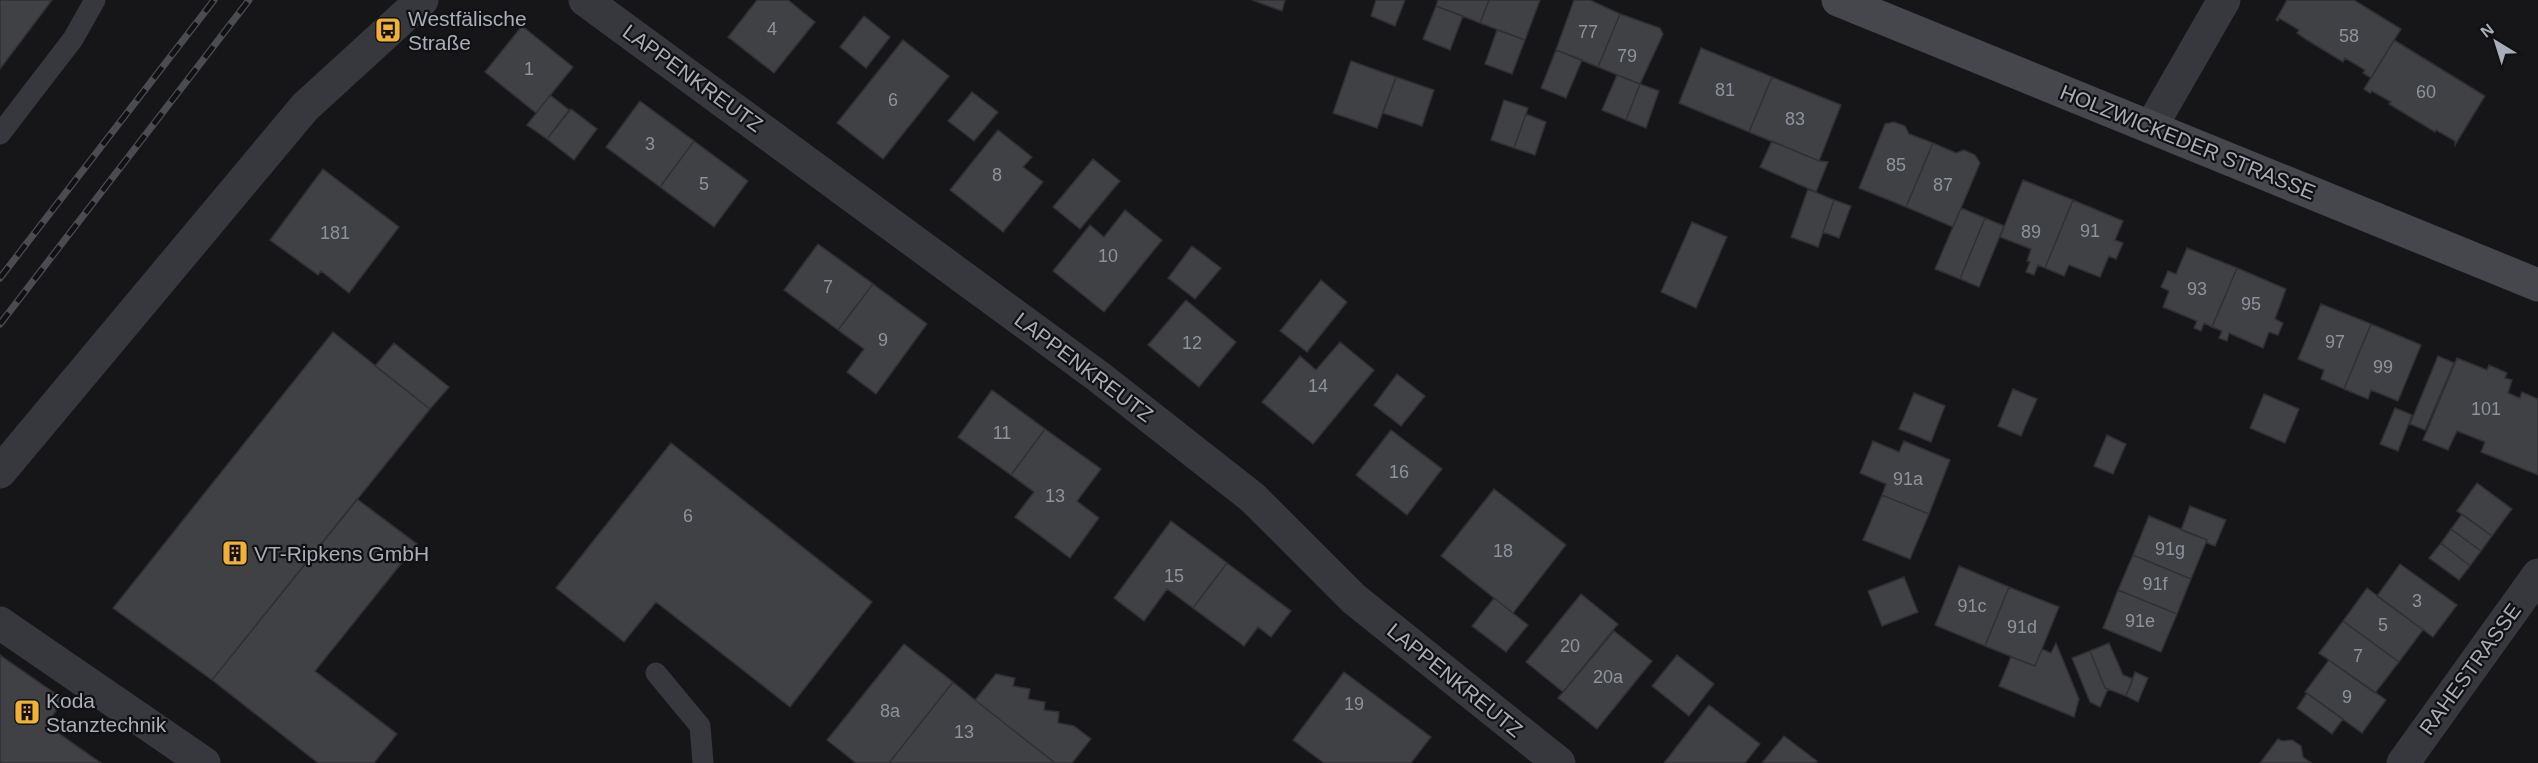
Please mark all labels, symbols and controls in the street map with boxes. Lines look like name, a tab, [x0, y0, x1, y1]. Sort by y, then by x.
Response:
place label: Westfälische Straße	[408, 7, 527, 54]
north arrow	[2466, 12, 2526, 72]
bus stop icon: Westfälische Straße	[373, 15, 403, 45]
house number: 4	[767, 19, 777, 39]
street label: LAPPENKREUTZ	[619, 20, 767, 136]
text: N	[2477, 20, 2497, 41]
house number: 77	[1578, 22, 1598, 42]
house number: 58	[2339, 26, 2359, 46]
house number: 79	[1617, 46, 1637, 66]
house number: 1	[524, 59, 534, 79]
house number: 81	[1715, 80, 1735, 100]
street label: HOLZWICKEDER STRASSE	[2057, 80, 2319, 204]
house number: 60	[2416, 82, 2436, 102]
house number: 6	[888, 90, 898, 110]
house number: 83	[1785, 109, 1805, 129]
house number: 3	[645, 134, 655, 154]
house number: 85	[1886, 155, 1906, 175]
house number: 8	[992, 165, 1002, 185]
house number: 5	[699, 174, 709, 194]
house number: 87	[1933, 175, 1953, 195]
house number: 91	[2080, 221, 2100, 241]
house number: 89	[2021, 222, 2041, 242]
house number: 181	[320, 223, 350, 243]
house number: 10	[1098, 246, 1118, 266]
house number: 7	[823, 277, 833, 297]
house number: 93	[2187, 279, 2207, 299]
house number: 95	[2241, 294, 2261, 314]
street label: LAPPENKREUTZ	[1010, 308, 1158, 427]
house number: 9	[878, 330, 888, 350]
house number: 97	[2325, 332, 2345, 352]
house number: 12	[1182, 333, 1202, 353]
house number: 99	[2373, 357, 2393, 377]
house number: 14	[1308, 376, 1328, 396]
house number: 101	[2471, 399, 2501, 419]
house number: 11	[993, 423, 1011, 443]
house number: 16	[1389, 462, 1409, 482]
house number: 91a	[1893, 469, 1924, 489]
house number: 13	[1045, 486, 1065, 506]
house number: 6	[683, 506, 693, 526]
building icon: VT-Ripkens GmbH	[220, 538, 250, 568]
house number: 91g	[2155, 539, 2185, 559]
house number: 18	[1493, 541, 1513, 561]
place label: VT-Ripkens GmbH	[254, 542, 429, 565]
house number: 15	[1164, 566, 1184, 586]
house number: 91f	[2142, 574, 2169, 594]
house number: 3	[2412, 591, 2422, 611]
house number: 91c	[1957, 596, 1987, 616]
street label: RAHESTRASSE	[2415, 599, 2525, 739]
house number: 91e	[2125, 611, 2155, 631]
house number: 5	[2378, 615, 2388, 635]
house number: 91d	[2007, 617, 2037, 637]
street label: LAPPENKREUTZ	[1383, 619, 1527, 742]
house number: 20	[1560, 636, 1580, 656]
house number: 7	[2353, 646, 2363, 666]
house number: 20a	[1593, 667, 1624, 687]
house number: 9	[2342, 687, 2352, 707]
place label: Koda Stanztechnik	[46, 689, 167, 736]
house number: 19	[1344, 694, 1364, 714]
building icon: Koda Stanztechnik	[12, 697, 42, 727]
house number: 8a	[880, 701, 901, 721]
house number: 13	[954, 722, 974, 742]

